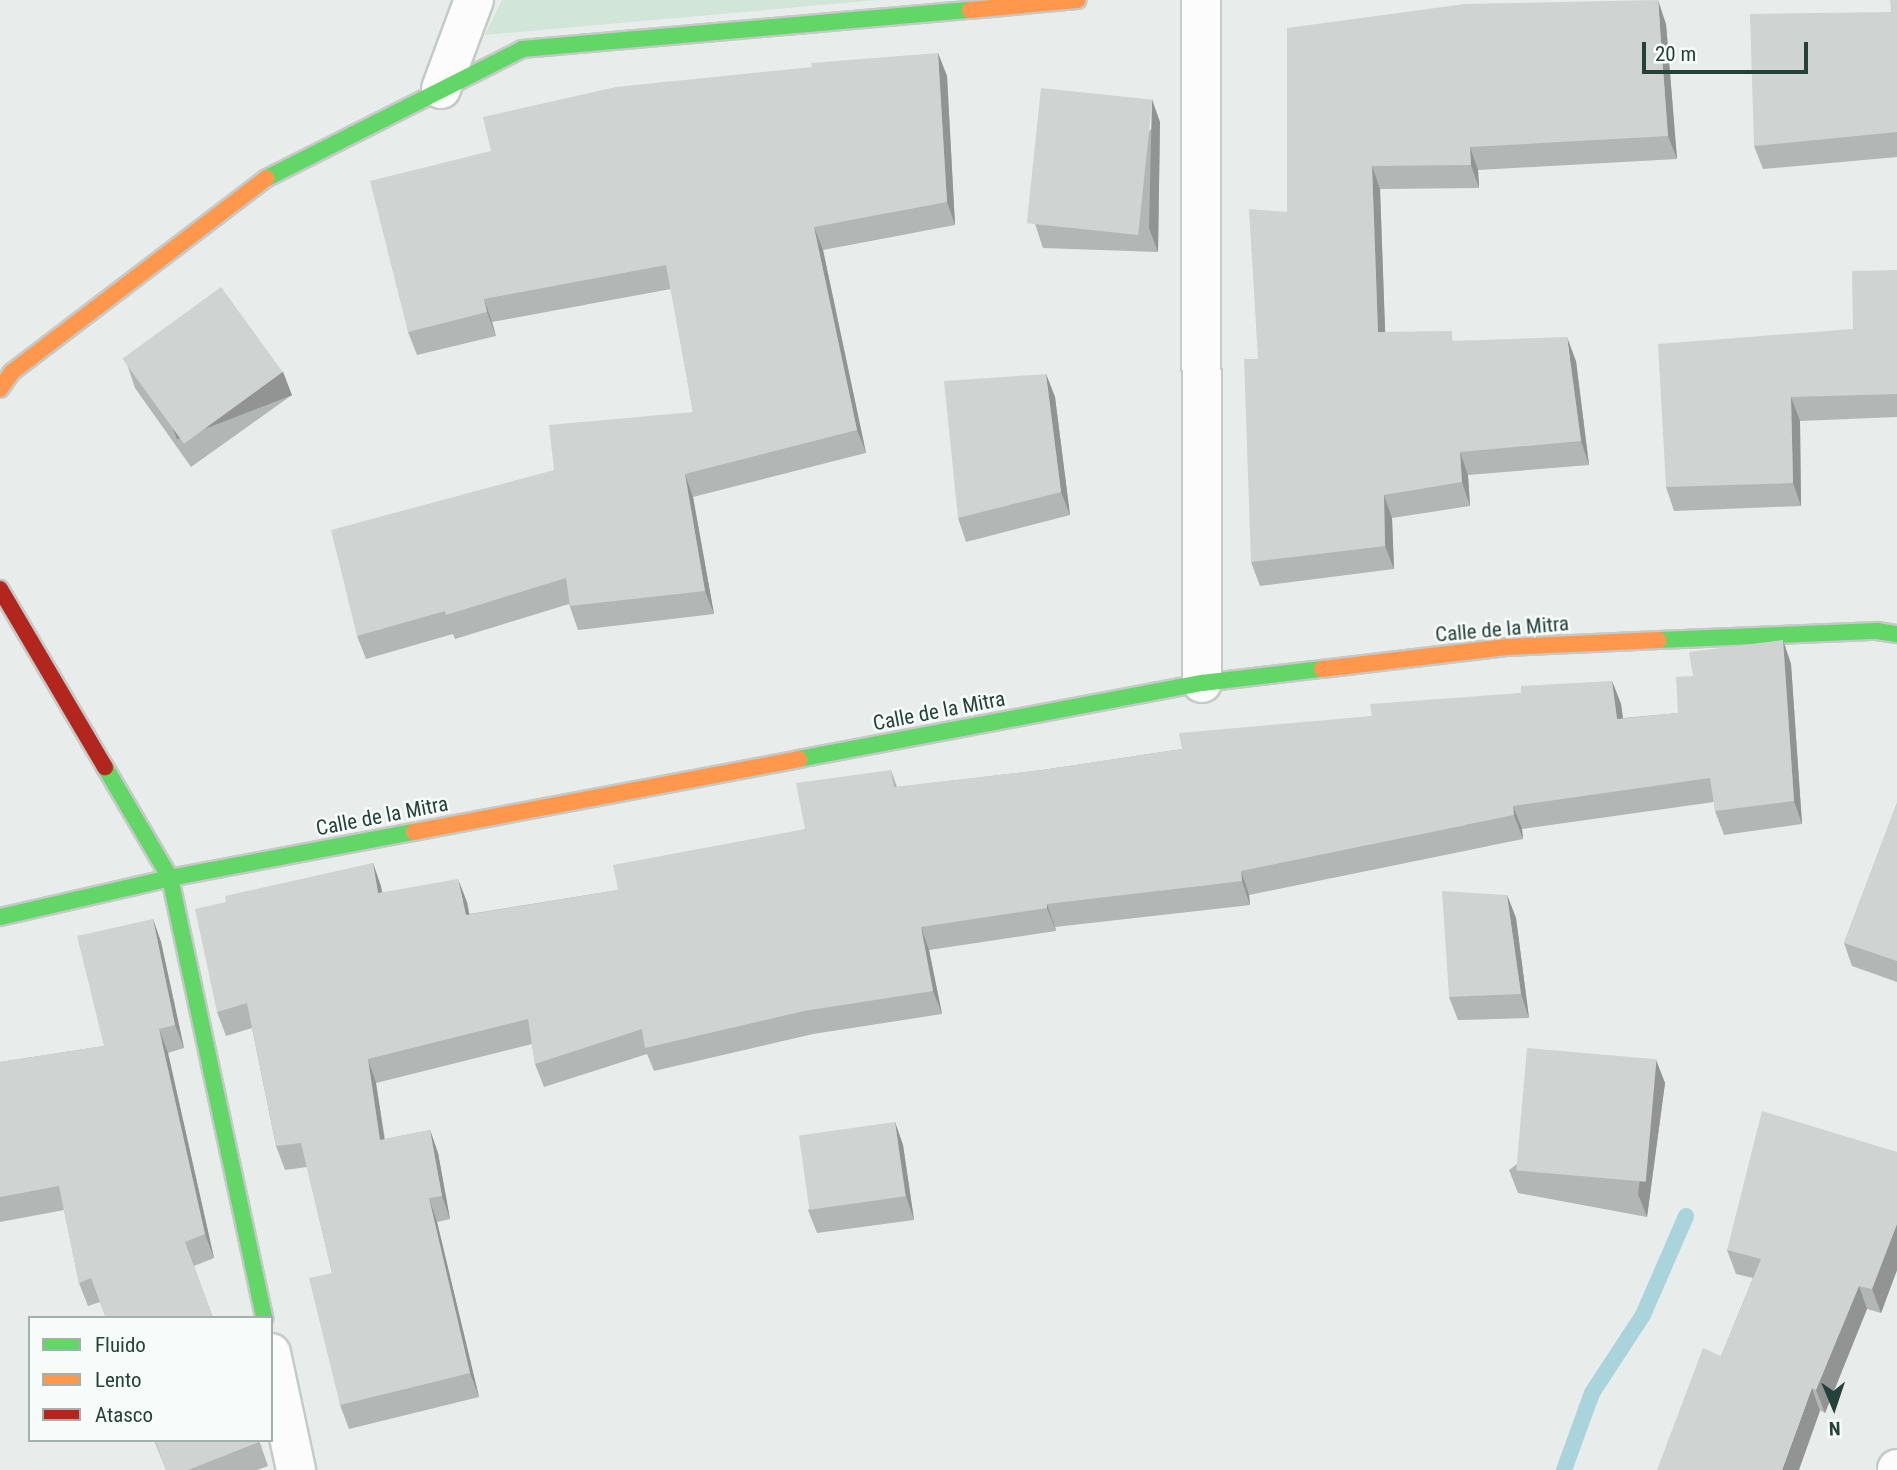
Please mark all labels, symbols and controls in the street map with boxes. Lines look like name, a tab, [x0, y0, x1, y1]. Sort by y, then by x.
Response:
scale bar	[1645, 28, 1811, 72]
text: 20 m	[1655, 42, 1696, 66]
street label: Calle de la Mitra	[1434, 611, 1570, 647]
street label: Calle de la Mitra	[871, 686, 1007, 736]
street label: Calle de la Mitra	[314, 791, 450, 841]
legend	[28, 1316, 273, 1442]
text: Fluido	[95, 1333, 146, 1357]
text: Lento	[95, 1368, 142, 1392]
north arrow	[1799, 1372, 1869, 1442]
text: Atasco	[95, 1403, 153, 1427]
text: N	[1829, 1417, 1841, 1440]

